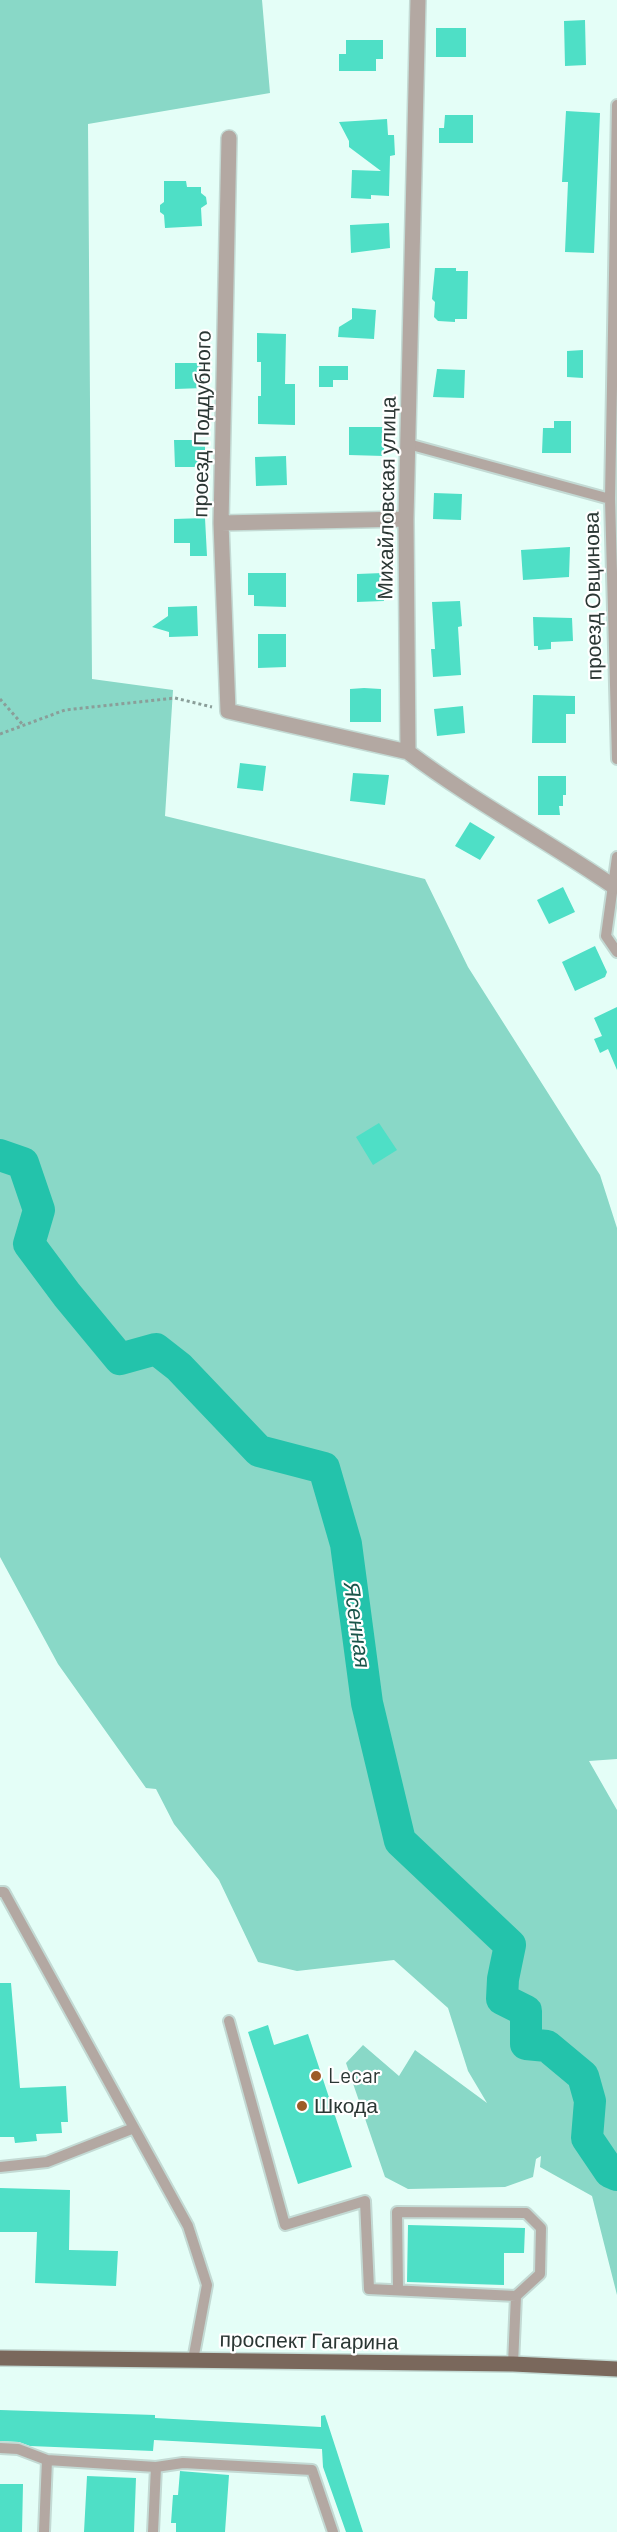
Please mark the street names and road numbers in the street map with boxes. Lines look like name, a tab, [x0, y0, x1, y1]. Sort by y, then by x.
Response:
street label: проезд Поддубного	[188, 330, 216, 518]
street label: Михайловская улица	[373, 396, 401, 600]
street label: проезд Овцинова	[579, 511, 607, 681]
street label: проспект Гагарина	[219, 2327, 399, 2355]

